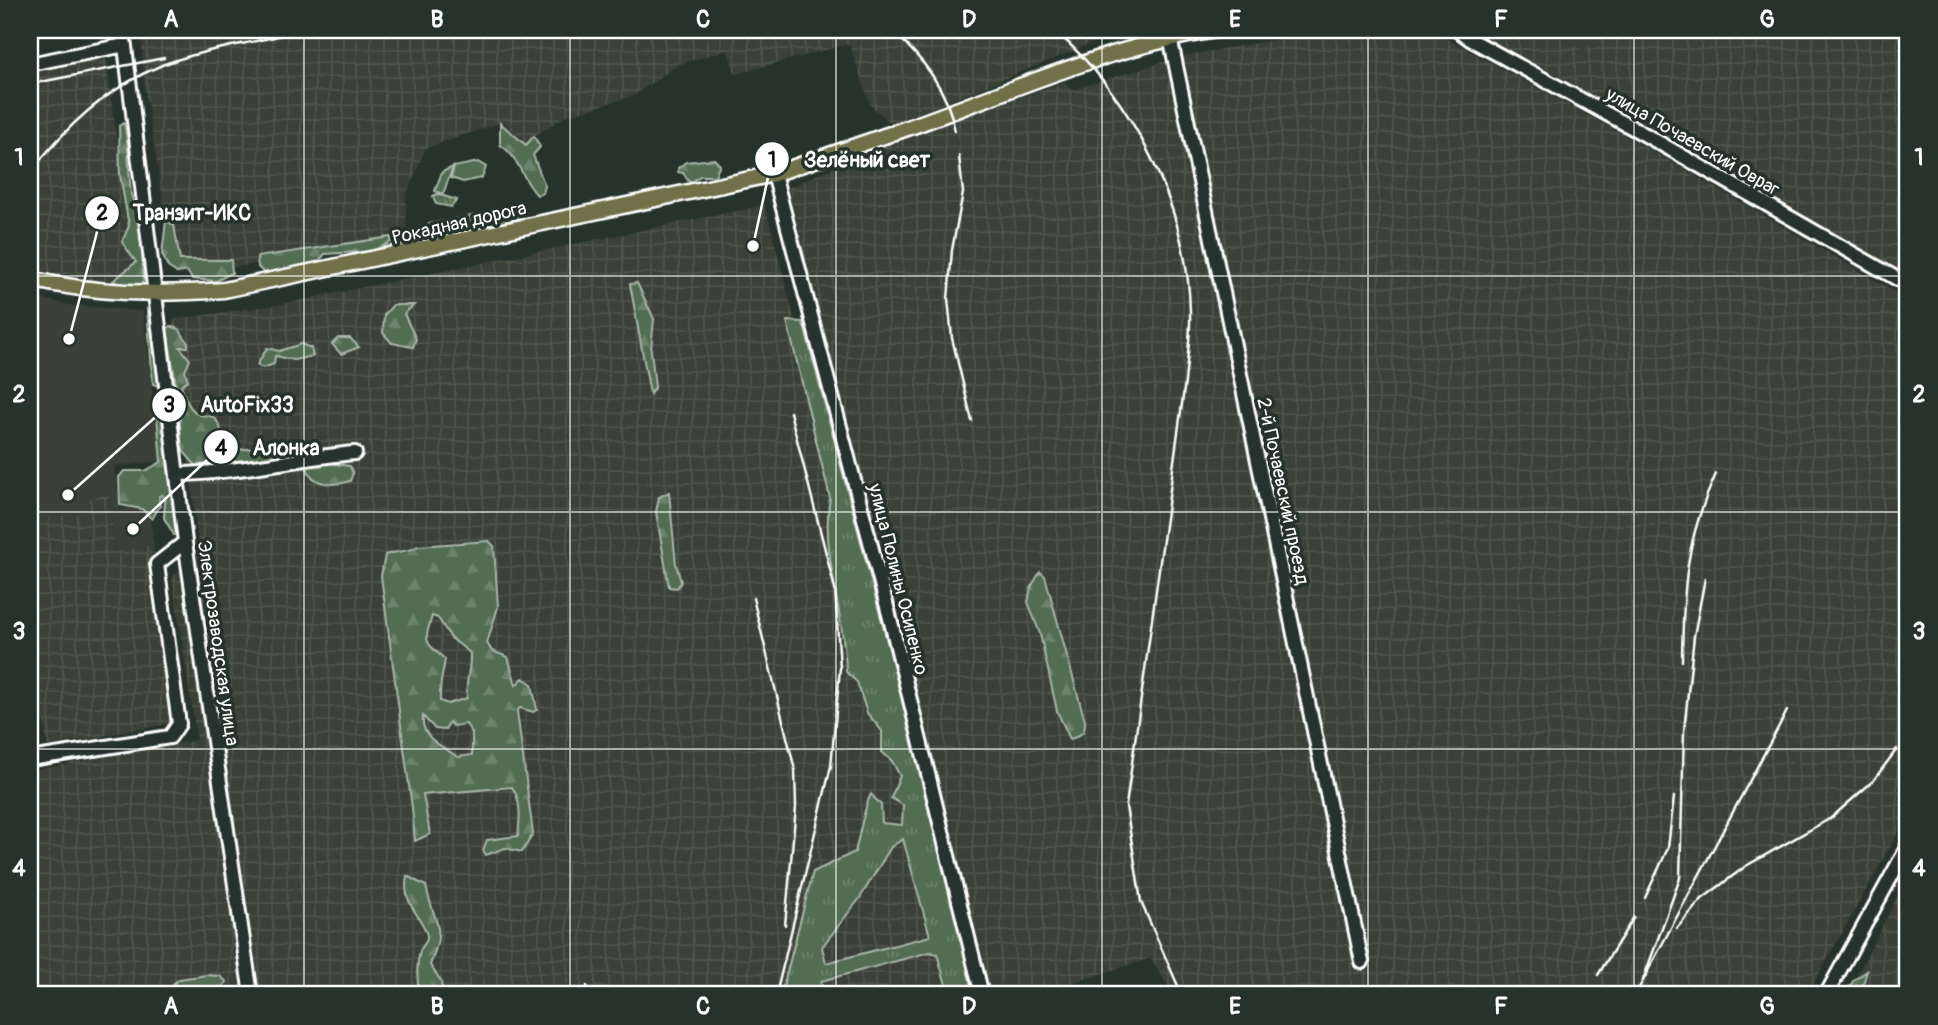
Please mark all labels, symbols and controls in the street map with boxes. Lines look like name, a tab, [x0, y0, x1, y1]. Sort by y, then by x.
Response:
text: A	[164, 5, 179, 34]
text: B	[430, 5, 444, 34]
text: C	[696, 5, 710, 34]
text: D	[962, 5, 976, 34]
text: E	[1229, 5, 1241, 34]
text: F	[1494, 5, 1508, 34]
text: G	[1759, 5, 1775, 34]
street label: улица Почаевский Овраг	[1600, 82, 1784, 202]
callout: Зелёный свет	[755, 138, 943, 180]
text: 1	[15, 143, 24, 172]
text: 1	[1915, 143, 1924, 172]
text: 1	[768, 147, 776, 174]
text: Зелёный свет	[804, 147, 930, 174]
callout: Транзит-ИКС	[84, 192, 266, 234]
street label: Рокадная дорога	[390, 196, 529, 250]
text: 2	[96, 200, 108, 227]
text: Транзит-ИКС	[132, 200, 251, 227]
text: 2	[13, 380, 26, 409]
text: 2	[1913, 380, 1926, 409]
callout: AutoFix33	[152, 384, 308, 426]
text: 3	[163, 392, 175, 419]
text: AutoFix33	[200, 392, 294, 419]
street label: 2-й Почаевский проезд	[1251, 395, 1315, 588]
callout: Алонка	[203, 426, 333, 468]
text: 4	[215, 435, 228, 462]
text: Алонка	[252, 435, 320, 462]
street label: улица Полины Осипенко	[862, 480, 933, 677]
street label: Электрозаводская улица	[192, 539, 244, 747]
text: 3	[13, 617, 25, 646]
text: 3	[1913, 617, 1925, 646]
text: 4	[12, 854, 26, 883]
text: 4	[1912, 854, 1926, 883]
text: A	[164, 992, 179, 1021]
text: B	[430, 992, 444, 1021]
text: C	[696, 992, 710, 1021]
text: D	[962, 992, 976, 1021]
text: E	[1229, 992, 1241, 1021]
text: F	[1494, 992, 1508, 1021]
text: G	[1759, 992, 1775, 1021]

